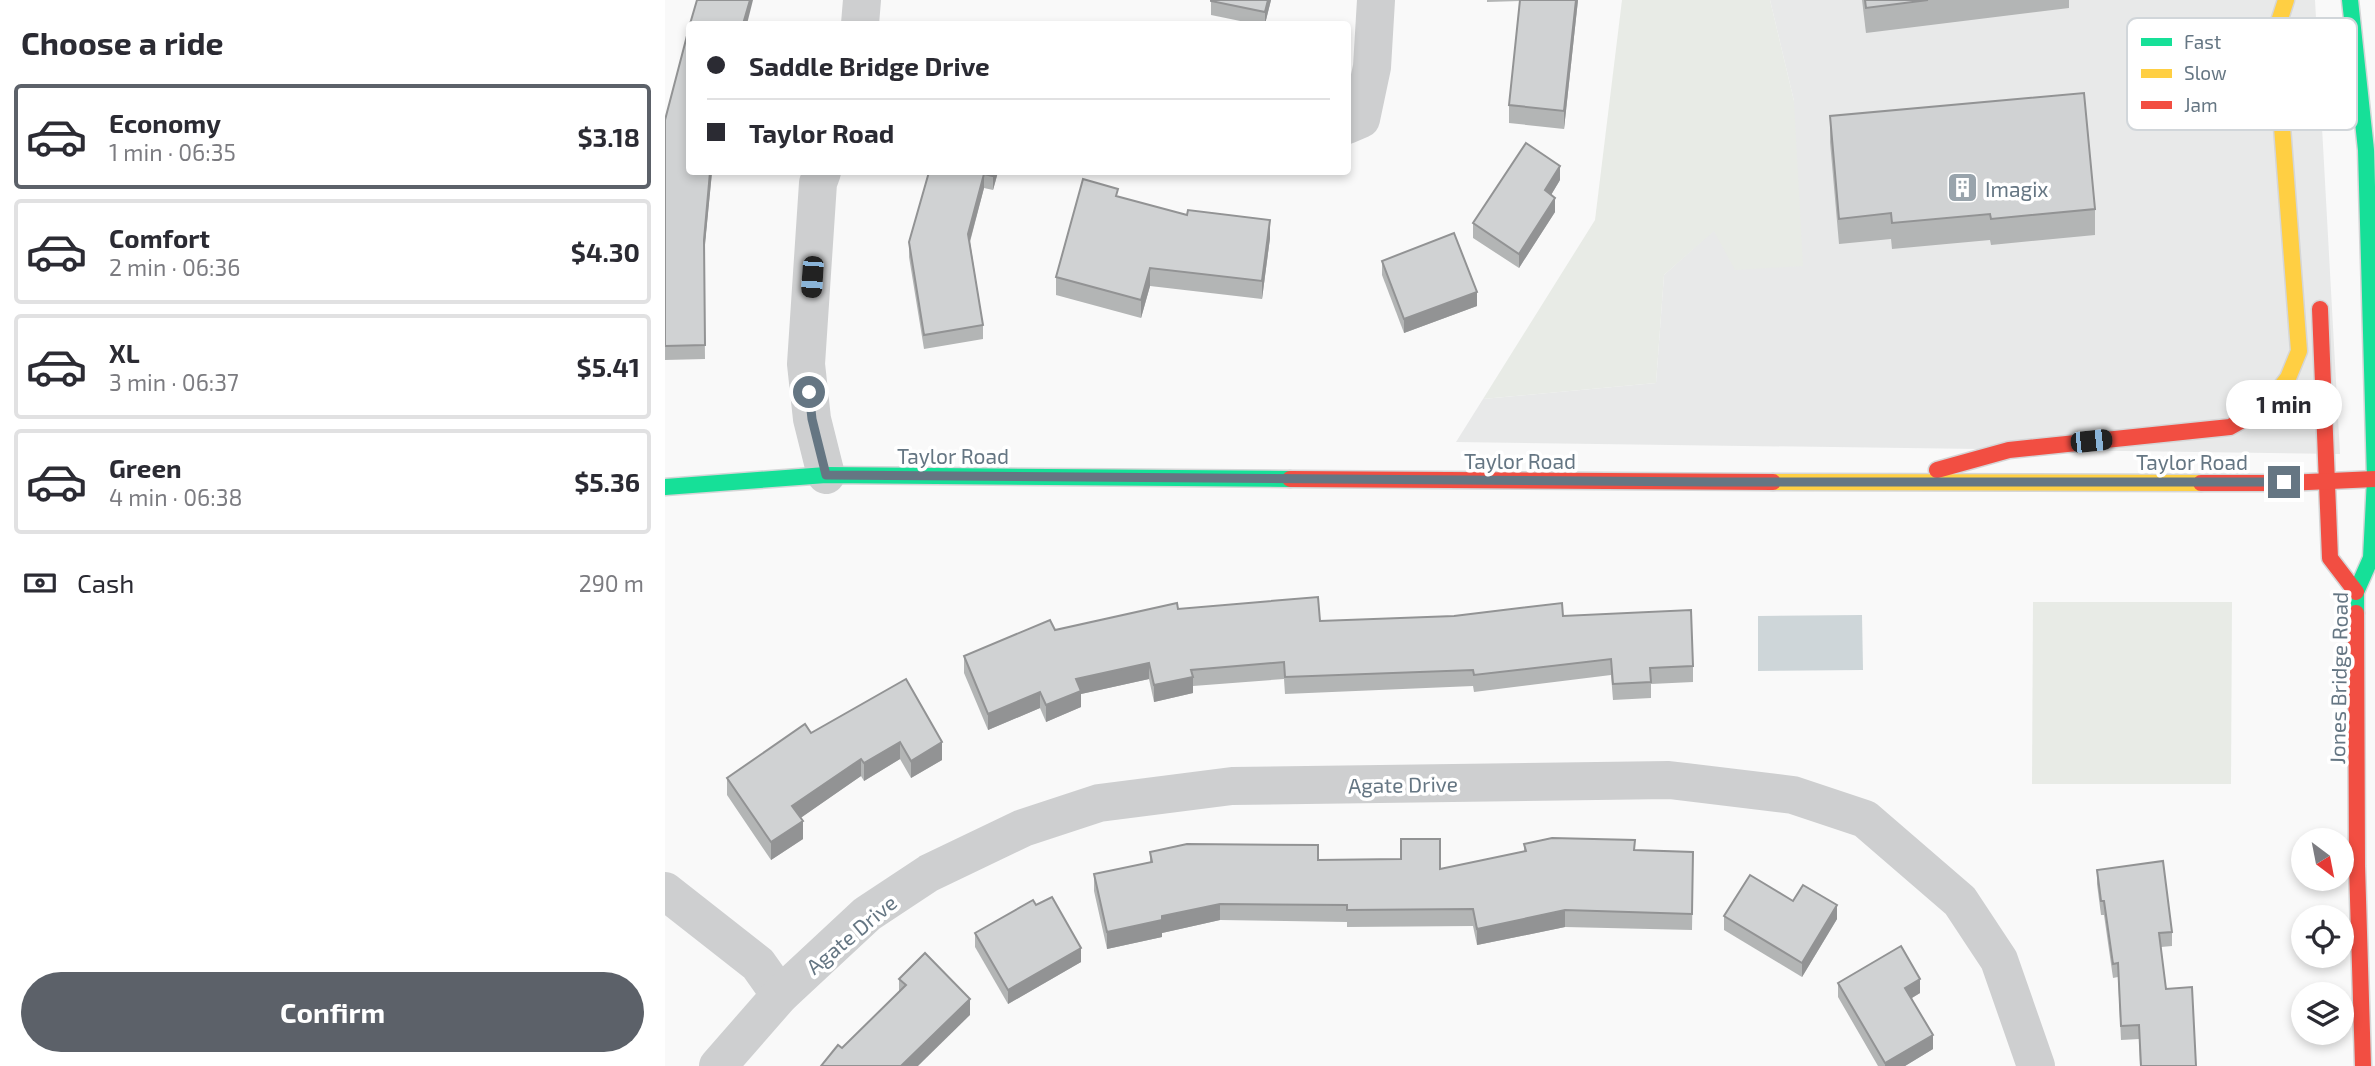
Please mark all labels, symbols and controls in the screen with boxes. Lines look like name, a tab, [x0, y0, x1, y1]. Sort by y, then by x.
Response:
legend	[2127, 18, 2357, 130]
text: Choose a ride	[21, 23, 224, 61]
text: Fast	[2184, 30, 2221, 53]
text: Saddle Bridge Drive	[749, 50, 990, 81]
text: Slow	[2184, 61, 2227, 84]
text: Jam	[2184, 93, 2218, 116]
icon: car	[25, 105, 88, 168]
text: Economy	[109, 107, 221, 138]
text: Taylor Road	[749, 117, 894, 148]
text: $3.18	[578, 121, 640, 152]
text: 1 min · 06:35	[109, 138, 236, 166]
building icon: Imagix	[1945, 171, 1979, 205]
place label: Imagix	[1985, 176, 2048, 201]
icon: car	[25, 220, 88, 283]
text: Comfort	[109, 222, 210, 253]
text: $4.30	[571, 236, 640, 267]
text: 2 min · 06:36	[109, 253, 240, 281]
car	[801, 255, 824, 299]
icon: car	[25, 335, 88, 398]
text: XL	[109, 337, 140, 368]
text: $5.41	[577, 351, 640, 382]
text: 3 min · 06:37	[109, 368, 239, 396]
route start	[793, 376, 825, 408]
callout: 1 min	[2226, 380, 2342, 430]
text: 1 min	[2256, 390, 2312, 418]
car	[2070, 428, 2113, 454]
street label: Taylor Road	[897, 443, 1009, 468]
street label: Taylor Road	[1464, 448, 1576, 473]
street label: Taylor Road	[2136, 449, 2248, 474]
icon: car	[25, 450, 88, 513]
text: Green	[109, 452, 182, 483]
text: $5.36	[574, 466, 640, 497]
route end	[2268, 466, 2300, 498]
text: 4 min · 06:38	[109, 483, 242, 511]
icon: cash	[21, 564, 59, 602]
text: Cash	[77, 567, 134, 598]
text: 290 m	[579, 569, 644, 597]
street label: Jones Bridge Road	[2324, 592, 2352, 764]
street label: Agate Drive	[1348, 771, 1458, 797]
north arrow	[2291, 828, 2354, 891]
map controls	[2291, 828, 2354, 1045]
street label: Agate Drive	[801, 889, 901, 979]
button: locate	[2291, 905, 2354, 968]
button: Confirm	[21, 972, 644, 1052]
button: layers	[2291, 982, 2354, 1045]

